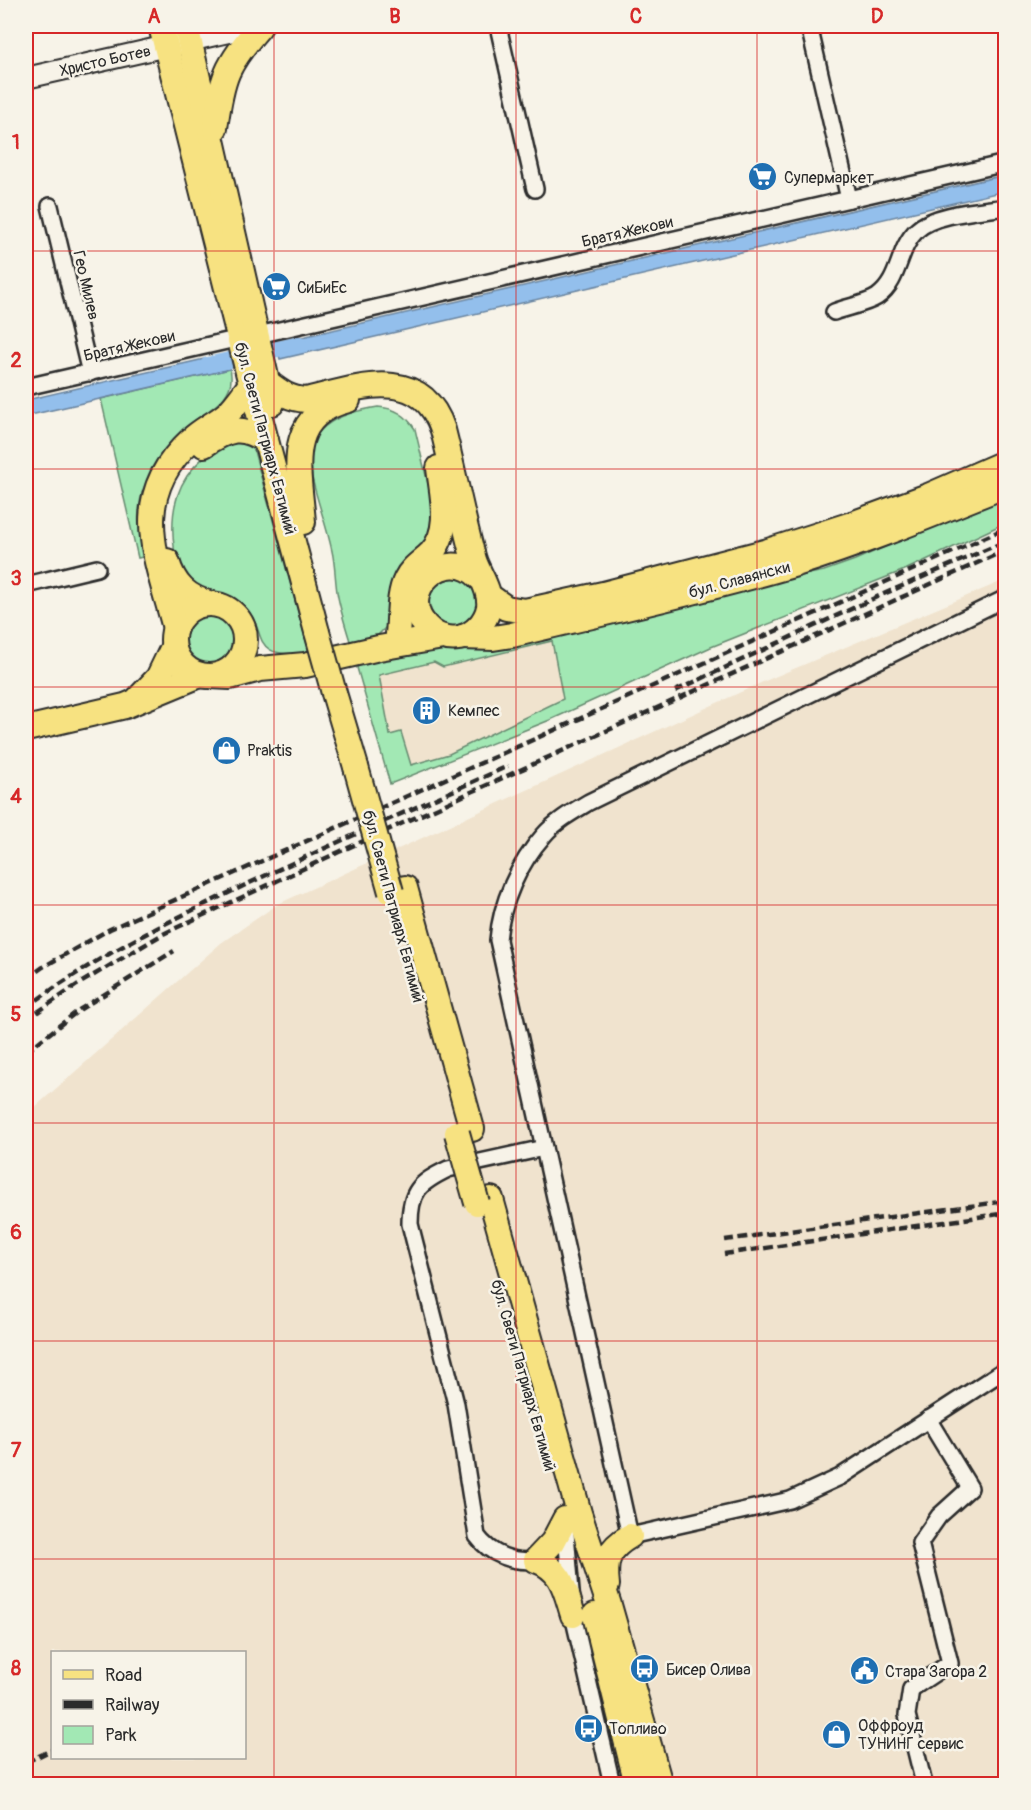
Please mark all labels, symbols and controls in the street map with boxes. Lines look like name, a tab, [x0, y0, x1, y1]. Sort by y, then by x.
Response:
text: A	[148, 4, 161, 29]
text: B	[389, 4, 401, 29]
text: C	[630, 4, 642, 29]
text: D	[871, 4, 884, 29]
street label: Христо Ботев	[58, 41, 153, 81]
text: 1	[12, 130, 20, 155]
supermarket icon: Супермаркет	[747, 161, 779, 193]
place label: Супермаркет	[784, 168, 874, 188]
street label: Братя Жекови	[580, 212, 675, 252]
street label: Гео Милев	[68, 249, 104, 322]
supermarket icon: СиБиЕс	[260, 271, 292, 303]
place label: СиБиЕс	[297, 278, 347, 298]
street label: Братя Жекови	[82, 326, 177, 366]
street label: бул. Свети Патриарх Евтимий	[230, 340, 300, 537]
text: 2	[10, 348, 22, 373]
street label: бул. Славянски	[686, 557, 792, 603]
text: 3	[10, 566, 22, 591]
building icon: Кемпес	[411, 694, 443, 726]
place label: Кемпес	[448, 701, 500, 721]
shop icon: Praktis	[210, 734, 242, 766]
place label: Praktis	[247, 741, 292, 761]
text: 4	[10, 784, 22, 809]
street label: бул. Свети Патриарх Евтимий	[358, 808, 428, 1005]
text: 5	[11, 1002, 22, 1027]
text: 6	[10, 1220, 22, 1245]
street label: бул. Свети Патриарх Евтимий	[486, 1277, 560, 1473]
text: 7	[11, 1438, 22, 1463]
legend	[51, 1651, 246, 1759]
bus stop icon: Бисер Олива	[629, 1653, 661, 1685]
public building icon: Стара Загора 2	[848, 1655, 880, 1687]
text: 8	[11, 1656, 21, 1681]
place label: Бисер Олива	[666, 1660, 751, 1680]
place label: Стара Загора 2	[885, 1662, 987, 1682]
text: Road	[105, 1664, 142, 1687]
text: Railway	[105, 1694, 160, 1717]
bus stop icon: Топливо	[572, 1712, 604, 1744]
place label: Оффроуд ТУНИНГ сервис	[858, 1716, 964, 1754]
shop icon: Оффроуд ТУНИНГ сервис	[821, 1718, 853, 1750]
place label: Топливо	[609, 1719, 667, 1739]
text: Park	[105, 1724, 137, 1747]

